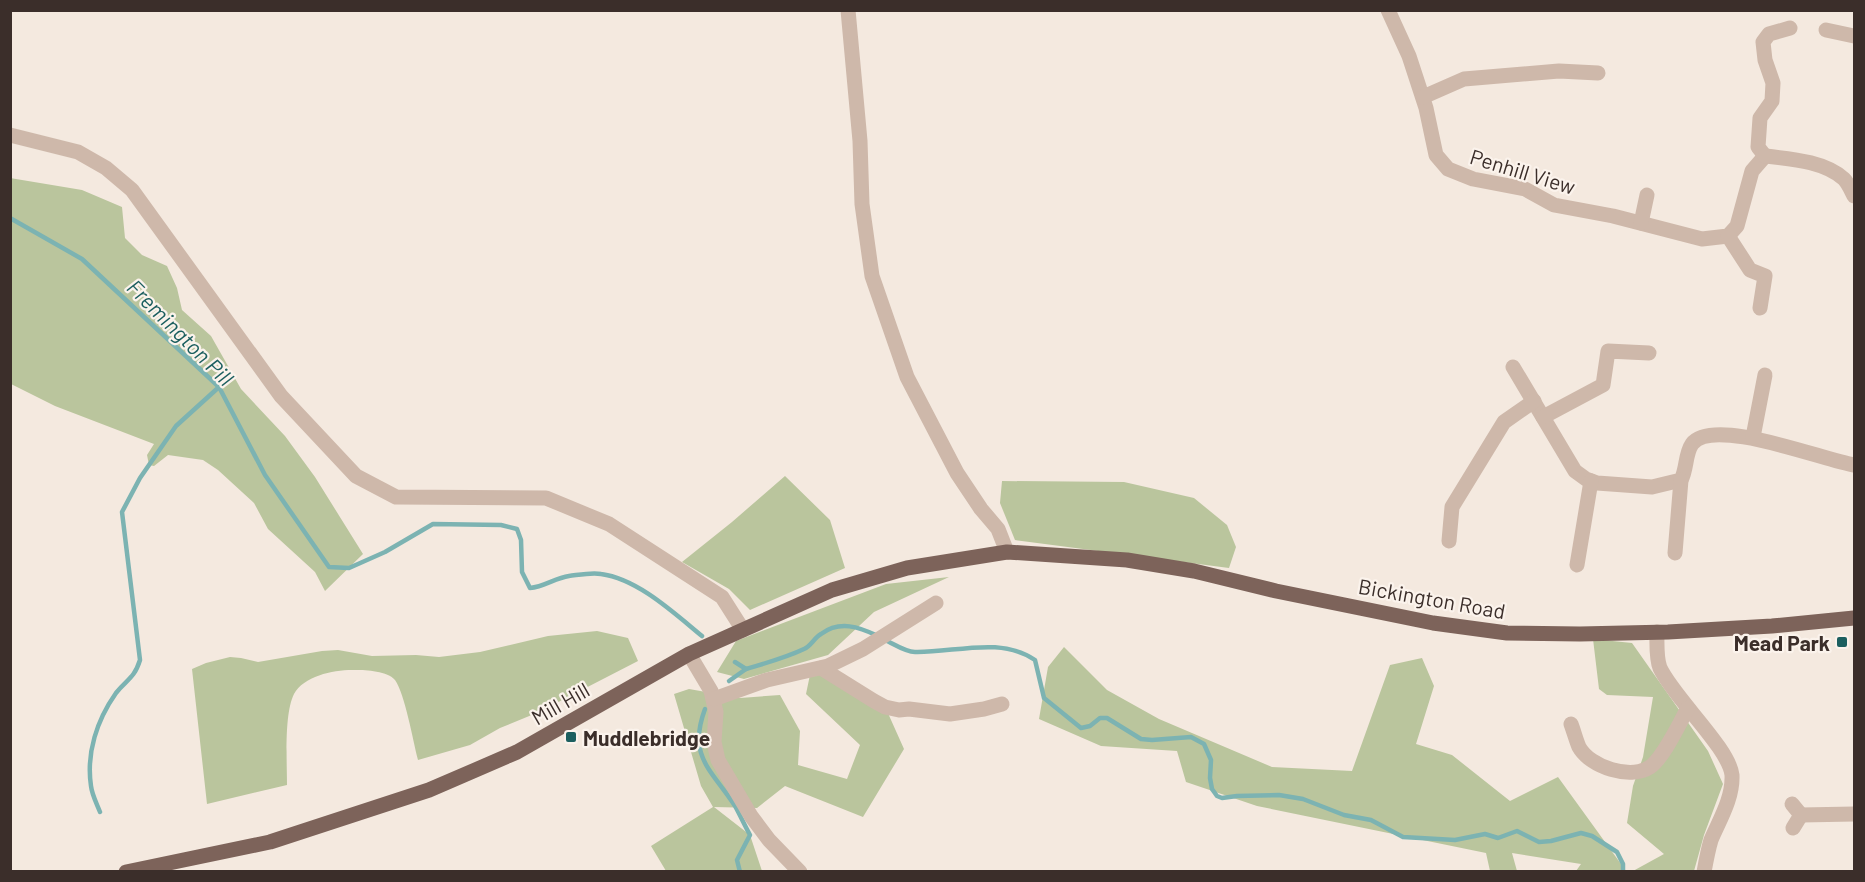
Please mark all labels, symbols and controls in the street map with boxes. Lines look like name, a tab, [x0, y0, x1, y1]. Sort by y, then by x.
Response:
street label: Penhill View	[1467, 143, 1579, 199]
water label: Fremington Pill	[122, 273, 240, 391]
street label: Bickington Road	[1357, 573, 1507, 623]
place label: Mead Park	[1734, 630, 1830, 655]
marker: Mead Park	[1835, 635, 1849, 649]
street label: Mill Hill	[526, 676, 594, 730]
place label: Muddlebridge	[583, 725, 710, 750]
marker: Muddlebridge	[564, 730, 578, 744]

